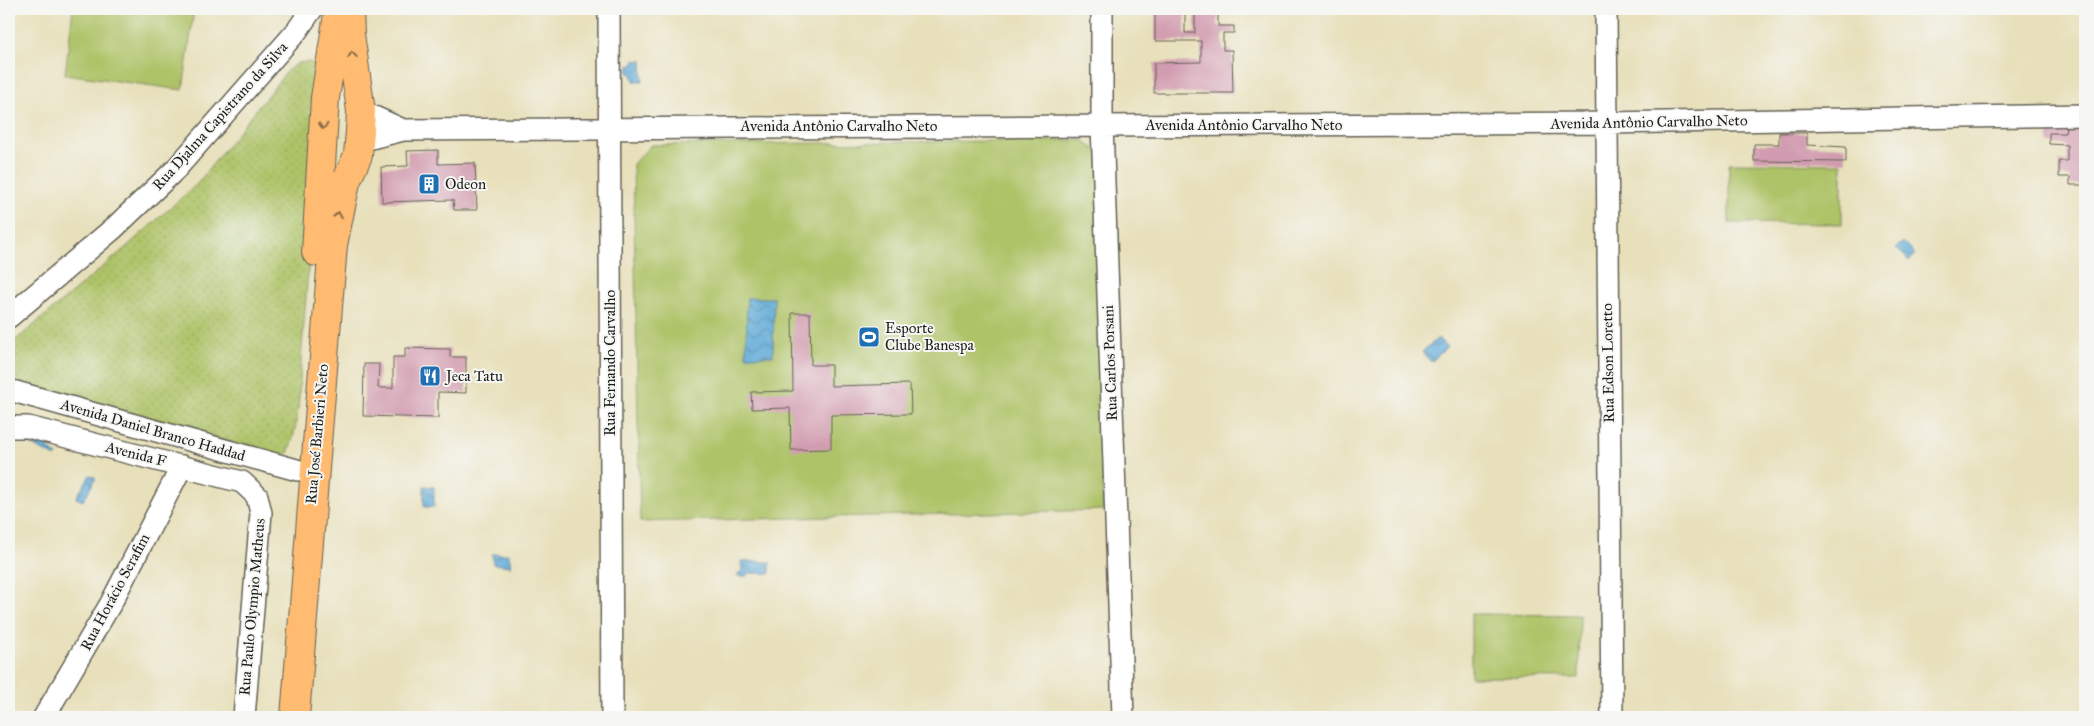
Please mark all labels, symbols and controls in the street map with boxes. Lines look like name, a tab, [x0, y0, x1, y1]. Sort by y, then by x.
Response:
street label: Rua Djalma Capistrano da Silva	[149, 38, 292, 194]
one-way arrow	[348, 51, 358, 59]
street label: Avenida Antônio Carvalho Neto	[1549, 111, 1748, 133]
street label: Avenida Antônio Carvalho Neto	[1144, 116, 1343, 134]
street label: Avenida Antônio Carvalho Neto	[739, 117, 938, 135]
one-way arrow	[318, 122, 329, 130]
building icon: Odeon	[417, 172, 441, 196]
place label: Odeon	[445, 175, 486, 193]
one-way arrow	[332, 211, 342, 220]
street label: Rua Fernando Carvalho	[601, 290, 619, 436]
street label: Rua Edson Loretto	[1598, 303, 1618, 423]
street label: Rua Carlos Porsani	[1099, 305, 1121, 421]
place label: Esporte Clube Banespa	[885, 319, 975, 354]
sports icon: Esporte Clube Banespa	[857, 325, 881, 349]
street label: Rua José Barbieri Neto	[302, 363, 333, 505]
restaurant icon: Jeca Tatu	[418, 364, 442, 388]
place label: Jeca Tatu	[444, 367, 503, 386]
street label: Avenida Daniel Branco Haddad	[58, 395, 248, 465]
street label: Avenida F	[103, 438, 168, 470]
street label: Rua Paulo Olympio Matheus	[235, 518, 269, 696]
street label: Rua Horácio Serafim	[77, 530, 154, 654]

